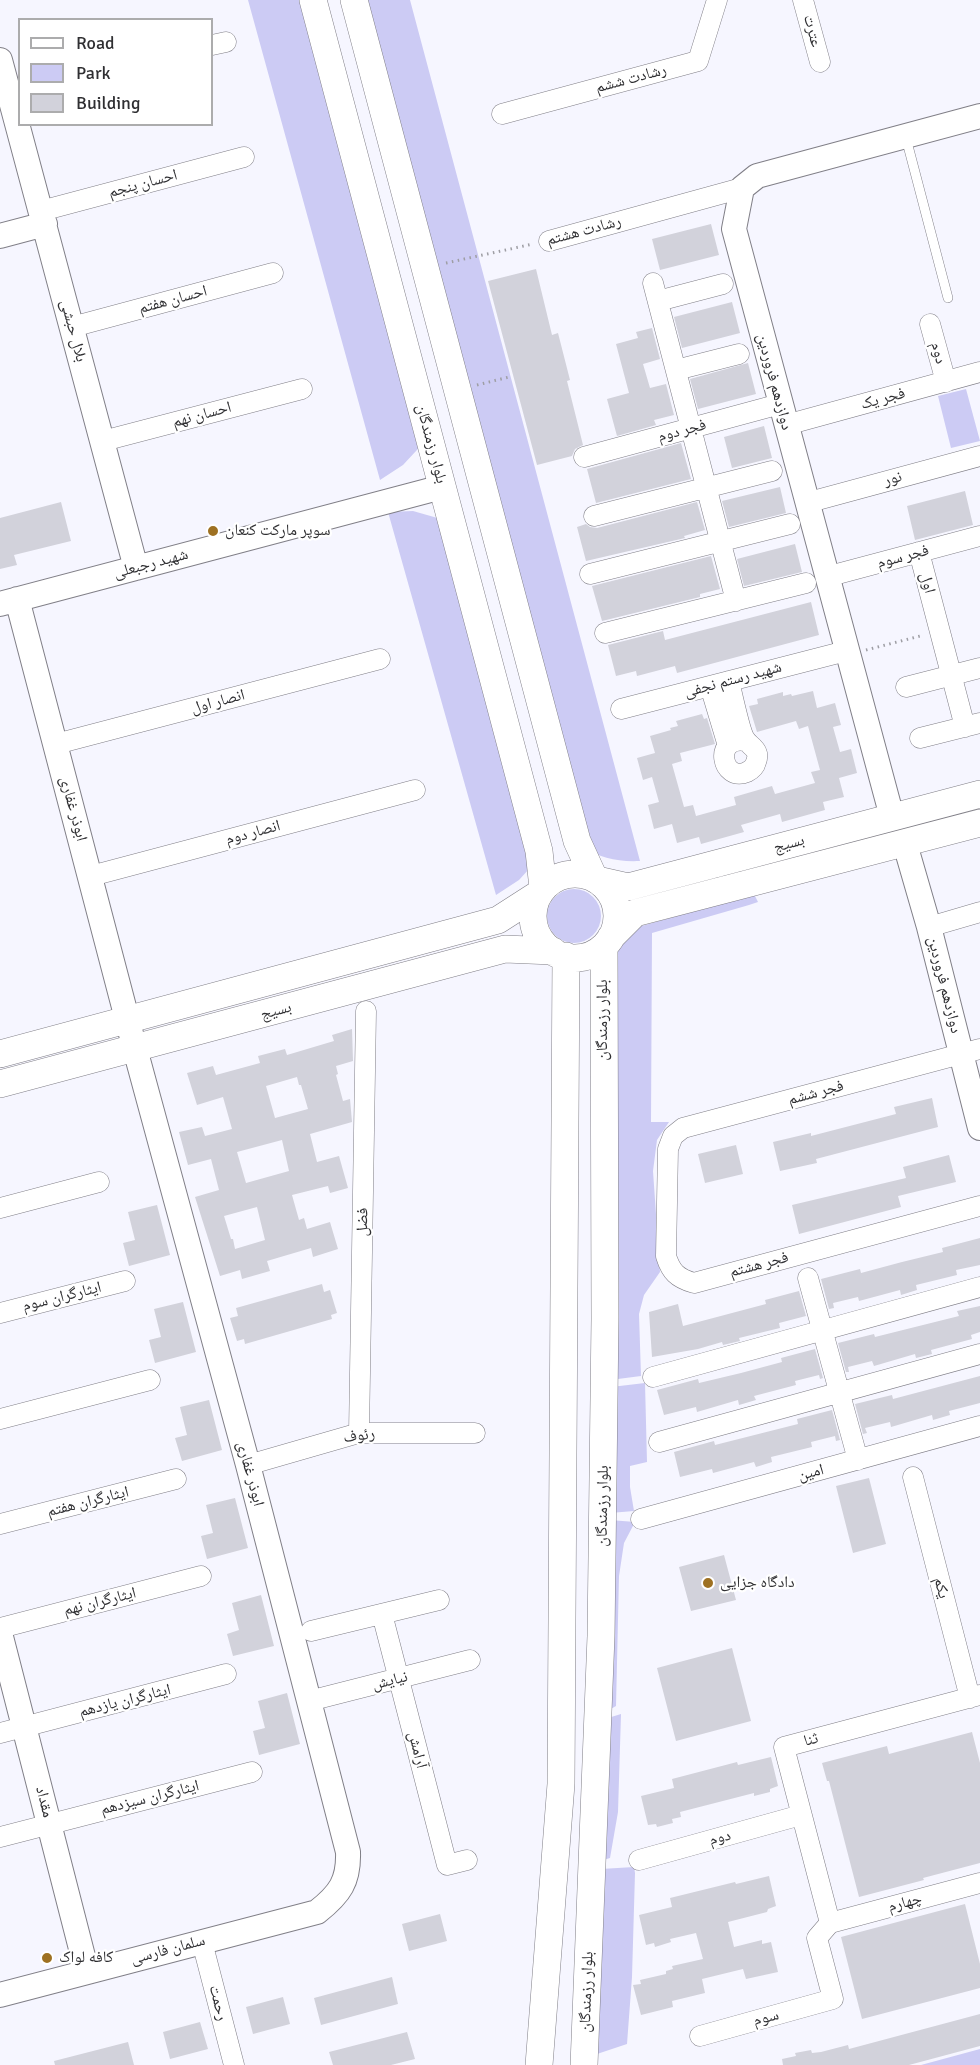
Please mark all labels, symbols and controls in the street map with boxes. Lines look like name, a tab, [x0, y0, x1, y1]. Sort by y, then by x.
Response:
street label: عترت	[799, 13, 825, 49]
legend	[18, 18, 213, 126]
text: Road	[76, 32, 115, 54]
street label: رشادت ششم	[593, 60, 669, 98]
text: Park	[76, 62, 111, 84]
text: Building	[76, 92, 140, 114]
street label: احسان پنجم	[106, 166, 180, 202]
street label: رشادت هشتم	[545, 212, 623, 250]
street label: احسان هفتم	[137, 282, 209, 318]
street label: بلال حبشی	[55, 298, 91, 364]
street label: دوازدهم فروردین	[752, 332, 796, 432]
street label: دوم	[926, 340, 950, 366]
street label: فجر یک	[859, 384, 907, 414]
street label: احسان نهم	[170, 398, 234, 432]
street label: بلوار رزمندگان	[411, 402, 451, 486]
street label: فجر دوم	[656, 415, 708, 447]
street label: نور	[882, 467, 904, 491]
place label: سوپر مارکت کنعان	[225, 521, 331, 541]
marker: سوپر مارکت کنعان	[206, 524, 220, 538]
street label: فجر سوم	[875, 541, 931, 573]
street label: شهید رجبعلی	[112, 545, 190, 583]
street label: اول	[915, 570, 939, 596]
street label: شهید رستم نجفی	[682, 658, 784, 702]
street label: انصار اول	[189, 686, 247, 718]
street label: ابوذر غفاری	[55, 774, 91, 844]
street label: انصار دوم	[223, 816, 283, 850]
street label: بسیج	[771, 831, 807, 857]
street label: دوازدهم فروردین	[923, 935, 965, 1035]
street label: بلوار رزمندگان	[593, 979, 613, 1061]
street label: بسیج	[258, 998, 294, 1024]
street label: فجر ششم	[786, 1076, 846, 1110]
street label: فضل	[353, 1208, 373, 1236]
street label: فجر هشتم	[727, 1248, 791, 1282]
street label: ایثارگران سوم	[20, 1278, 104, 1316]
street label: رئوف	[342, 1424, 376, 1448]
street label: ابوذر غفاری	[232, 1439, 268, 1509]
street label: امین	[796, 1460, 826, 1486]
street label: بلوار رزمندگان	[593, 1465, 613, 1547]
street label: ایثارگران هفتم	[45, 1483, 131, 1521]
place label: دادگاه جزایی	[720, 1573, 795, 1593]
street label: یکم	[929, 1575, 953, 1601]
marker: دادگاه جزایی	[701, 1576, 715, 1590]
street label: ایثارگران نهم	[62, 1584, 138, 1620]
street label: نیایش	[370, 1667, 410, 1695]
street label: ایثارگران یازدهم	[77, 1680, 173, 1722]
street label: ثنا	[802, 1729, 820, 1751]
street label: آرامش	[403, 1730, 431, 1770]
street label: ایثارگران سیزدهم	[99, 1776, 201, 1820]
street label: مقداد	[31, 1784, 57, 1820]
street label: دوم	[707, 1826, 733, 1850]
street label: چهارم	[886, 1889, 924, 1917]
street label: سلمان فارسی	[129, 1931, 207, 1969]
place label: کافه لواک	[59, 1948, 113, 1968]
marker: کافه لواک	[40, 1951, 54, 1965]
street label: بلوار رزمندگان	[576, 1951, 598, 2033]
street label: رحمت	[204, 1983, 232, 2023]
street label: سوم	[751, 2005, 781, 2031]

